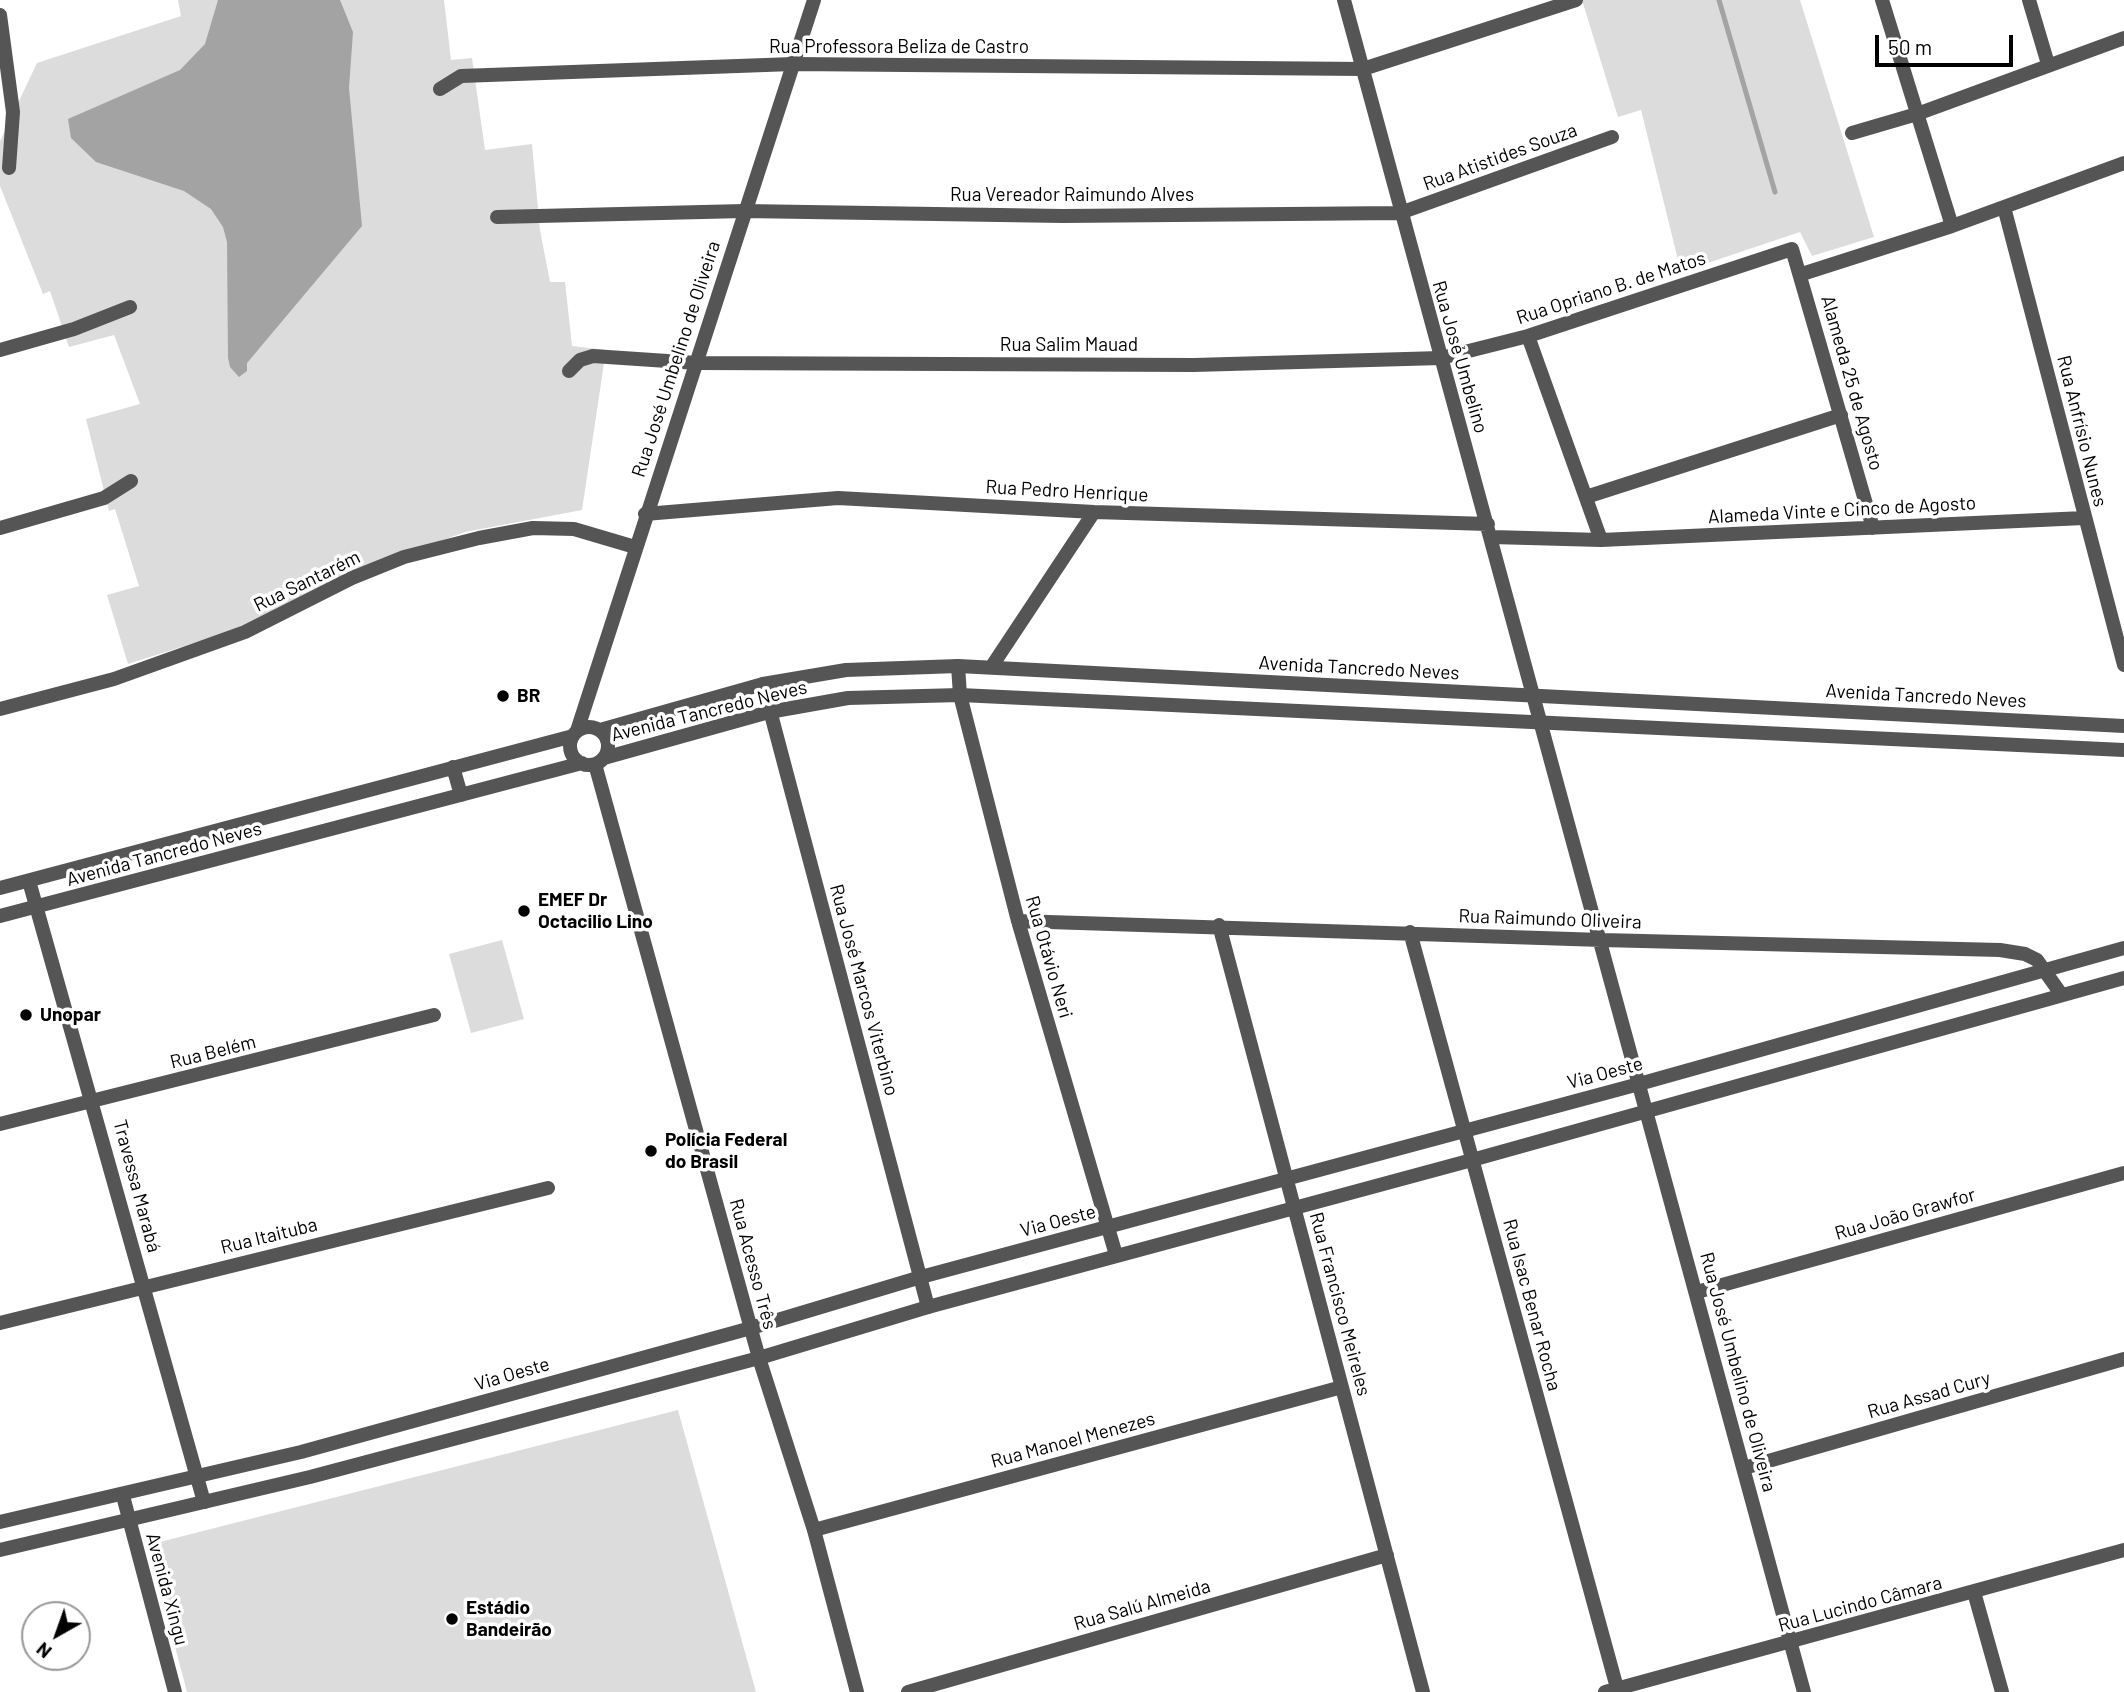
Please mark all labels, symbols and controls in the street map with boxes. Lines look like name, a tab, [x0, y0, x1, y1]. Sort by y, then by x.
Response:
scale bar	[1879, 21, 2017, 65]
text: 50 m	[1888, 34, 1932, 59]
street label: Rua Professora Beliza de Castro	[769, 36, 1029, 58]
street label: Rua Atistides Souza	[1420, 119, 1580, 195]
street label: Rua Vereador Raimundo Alves	[950, 184, 1194, 206]
street label: Rua José Umbelino de Oliveira	[627, 238, 725, 480]
street label: Rua Opriano B. de Matos	[1513, 247, 1709, 329]
street label: Rua José Umbelino	[1427, 278, 1493, 436]
street label: Alameda 25 de Agosto	[1816, 293, 1888, 473]
street label: Rua Salim Mauad	[1000, 334, 1138, 356]
street label: Rua Anfrísio Nunes	[2052, 353, 2112, 509]
street label: Rua Pedro Henrique	[985, 475, 1149, 507]
street label: Alameda Vinte e Cinco de Agosto	[1707, 492, 1977, 528]
street label: Rua Santarém	[250, 545, 364, 617]
street label: Avenida Tancredo Neves	[1258, 651, 1460, 685]
street label: Avenida Tancredo Neves	[609, 676, 809, 746]
street label: Avenida Tancredo Neves	[1825, 679, 2027, 713]
place label: BR	[517, 685, 540, 707]
marker: BR	[495, 688, 511, 704]
street label: Avenida Tancredo Neves	[64, 817, 264, 891]
street label: Rua José Marcos Viterbino	[825, 882, 903, 1098]
place label: EMEF Dr Octacilio Lino	[538, 889, 653, 933]
street label: Rua Otávio Neri	[1021, 893, 1077, 1021]
marker: EMEF Dr Octacilio Lino	[516, 903, 532, 919]
street label: Rua Raimundo Oliveira	[1458, 904, 1642, 934]
place label: Unopar	[40, 1004, 101, 1026]
marker: Unopar	[18, 1007, 34, 1023]
street label: Rua Belém	[168, 1030, 258, 1074]
street label: Via Oeste	[1565, 1052, 1645, 1094]
street label: Travessa Marabá	[108, 1117, 166, 1255]
place label: Polícia Federal do Brasil	[665, 1129, 787, 1173]
marker: Polícia Federal do Brasil	[643, 1143, 659, 1159]
street label: Rua João Grawfor	[1832, 1183, 1978, 1245]
street label: Rua Acesso Três	[725, 1196, 781, 1332]
street label: Via Oeste	[1018, 1200, 1098, 1242]
street label: Rua Francisco Meireles	[1304, 1210, 1376, 1398]
street label: Rua Itaituba	[218, 1213, 320, 1259]
street label: Rua Isac Benar Rocha	[1498, 1216, 1566, 1394]
street label: Rua José Umbelino de Oliveira	[1695, 1250, 1781, 1494]
street label: Via Oeste	[472, 1352, 552, 1396]
street label: Rua Assad Cury	[1865, 1367, 1993, 1423]
street label: Rua Manoel Menezes	[988, 1407, 1158, 1473]
street label: Avenida Xingu	[141, 1530, 193, 1648]
street label: Rua Lucindo Câmara	[1776, 1571, 1944, 1637]
street label: Rua Salú Almeida	[1071, 1575, 1213, 1635]
place label: Estádio Bandeirão	[466, 1597, 552, 1641]
north arrow	[21, 1601, 91, 1671]
marker: Estádio Bandeirão	[444, 1611, 460, 1627]
text: N	[31, 1638, 56, 1664]

